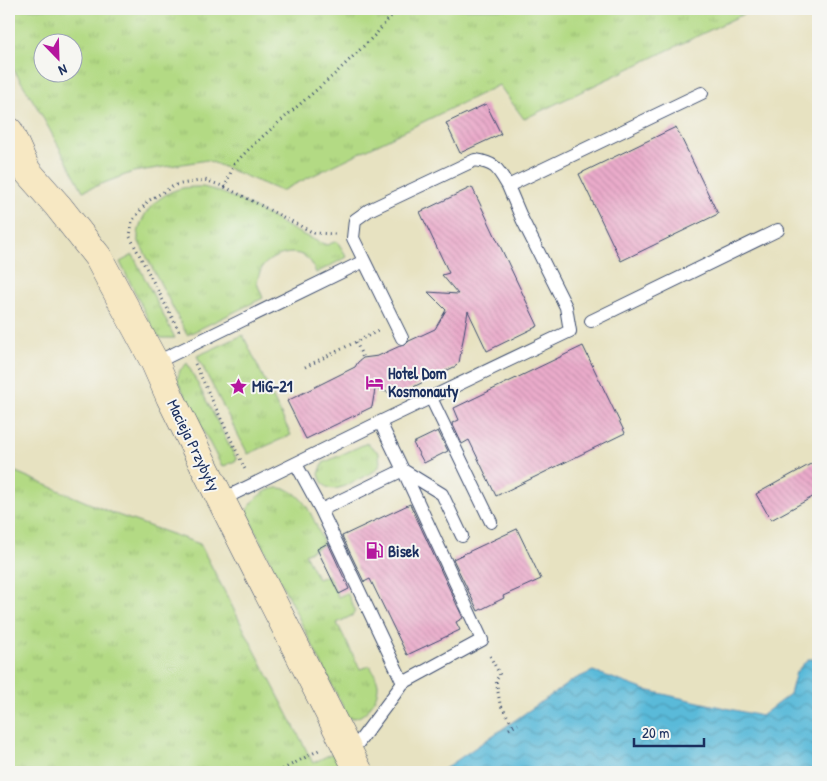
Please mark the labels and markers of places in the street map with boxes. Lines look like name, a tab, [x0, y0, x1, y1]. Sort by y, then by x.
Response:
place label: Hotel Dom Kosmonauty	[388, 362, 459, 403]
hotel icon: Hotel Dom Kosmonauty	[364, 372, 384, 392]
place label: MiG-21	[252, 375, 293, 397]
place icon: MiG-21	[228, 376, 248, 396]
place label: Bisek	[388, 540, 419, 562]
fuel station icon: Bisek	[364, 541, 384, 561]

